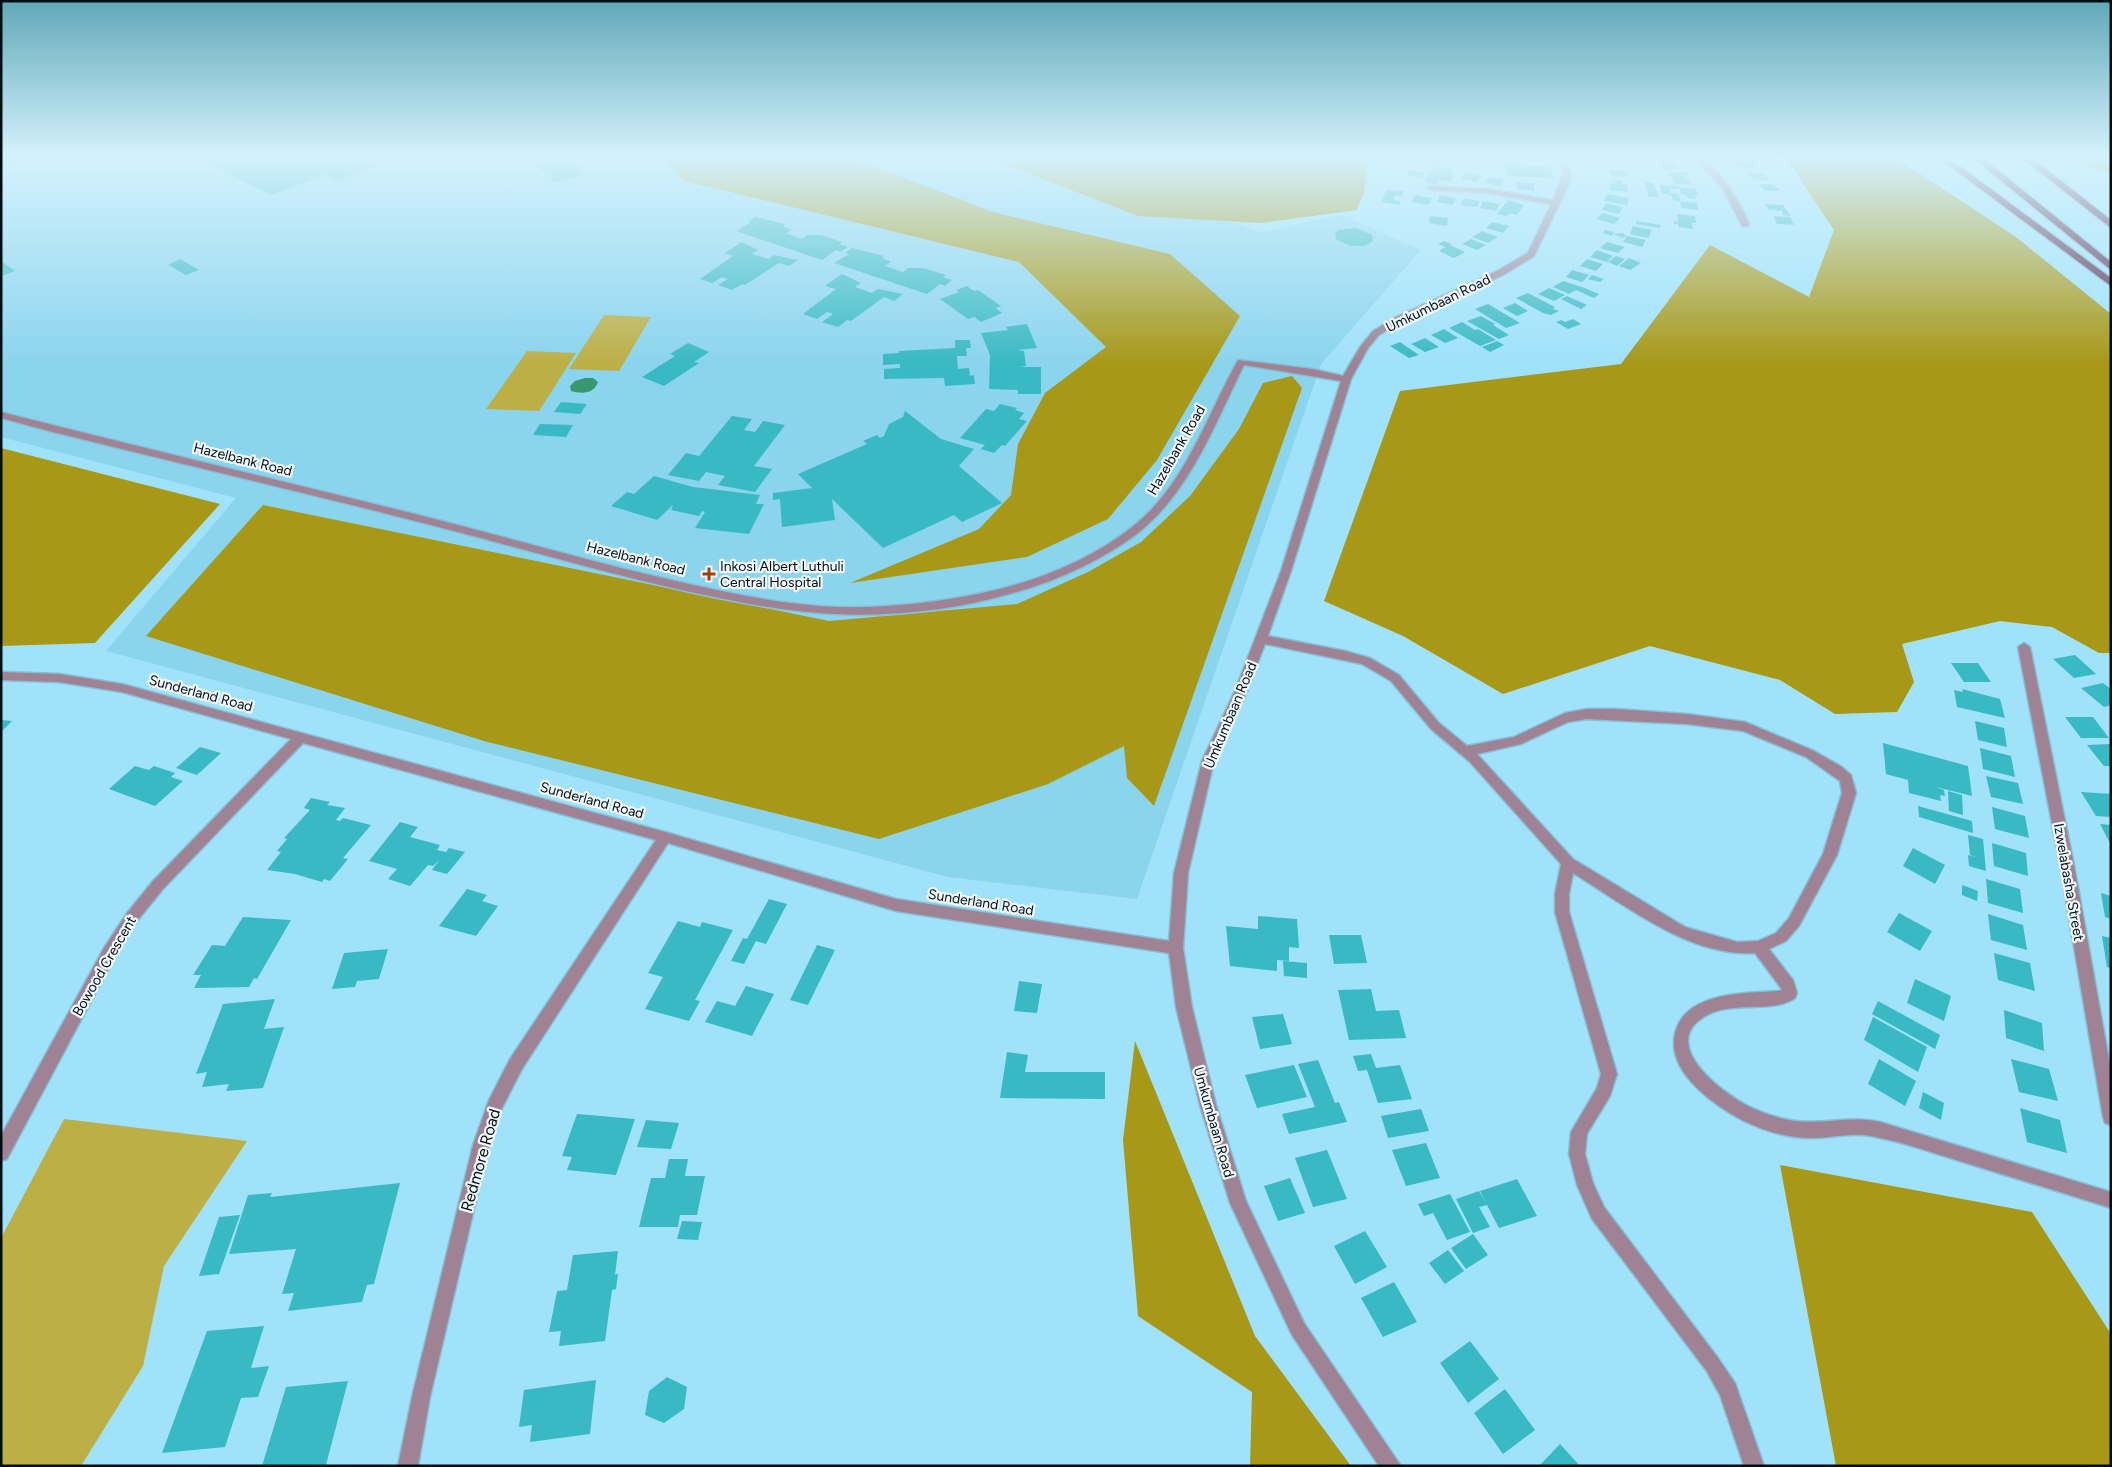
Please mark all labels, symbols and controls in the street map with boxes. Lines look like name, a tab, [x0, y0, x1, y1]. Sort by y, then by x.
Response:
street label: Umkumbaan Road	[1383, 271, 1493, 336]
street label: Hazelbank Road	[1144, 402, 1209, 498]
street label: Hazelbank Road	[192, 439, 294, 480]
street label: Hazelbank Road	[585, 538, 687, 579]
place label: Inkosi Albert Luthuli Central Hospital	[720, 558, 844, 591]
marker: Inkosi Albert Luthuli Central Hospital	[702, 567, 716, 581]
street label: Umkumbaan Road	[1200, 659, 1261, 771]
street label: Sunderland Road	[147, 671, 255, 716]
street label: Sunderland Road	[538, 778, 646, 823]
street label: Izwelabasha Street	[2050, 822, 2087, 942]
street label: Sunderland Road	[927, 886, 1035, 919]
street label: Bowood Crescent	[69, 913, 140, 1019]
street label: Umkumbaan Road	[1190, 1065, 1237, 1179]
street label: Redmore Road	[457, 1107, 504, 1214]

